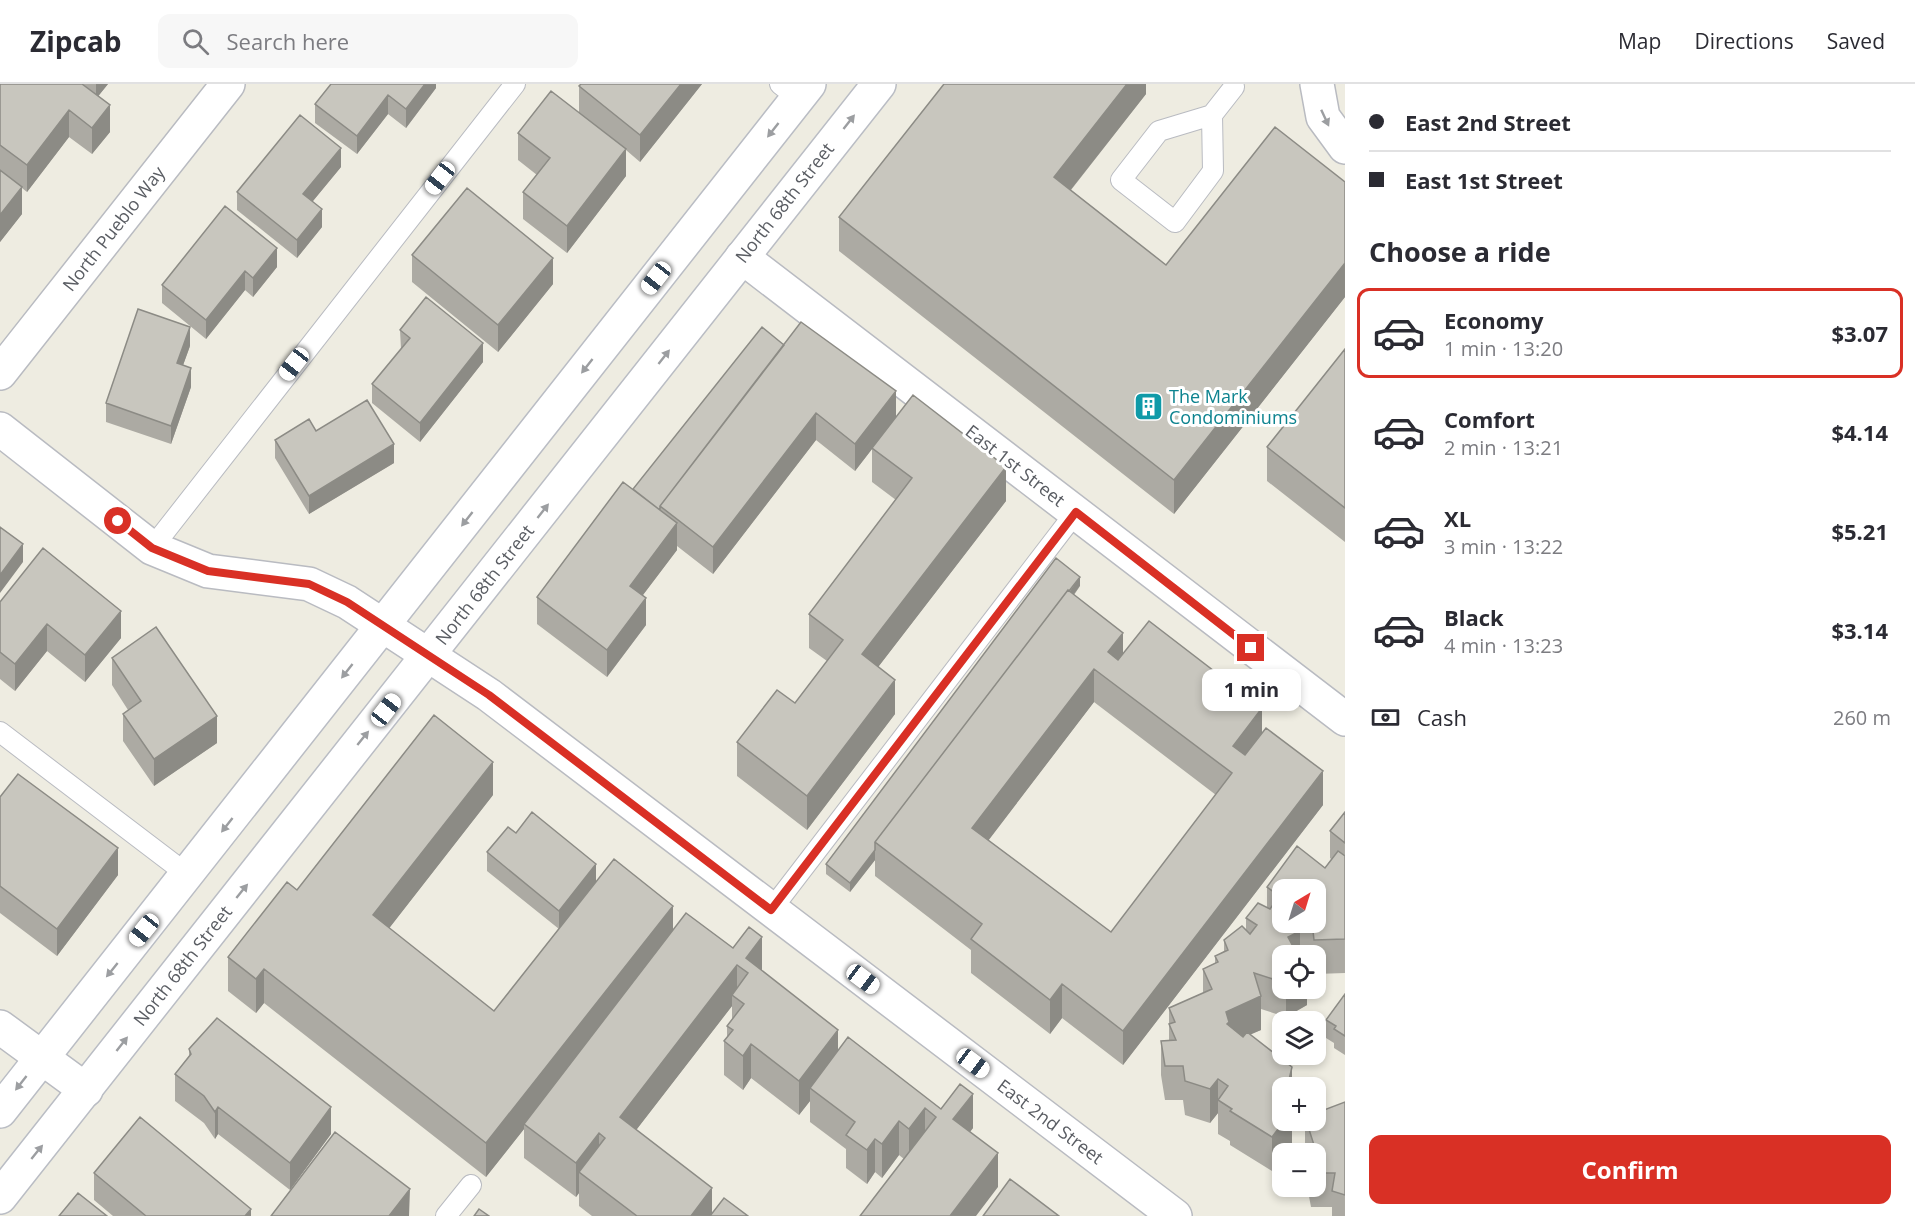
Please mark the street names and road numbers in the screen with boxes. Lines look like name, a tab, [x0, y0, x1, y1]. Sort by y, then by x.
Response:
street label: North 68th Street	[730, 137, 839, 268]
street label: North Pueblo Way	[57, 160, 170, 296]
street label: East 1st Street	[961, 419, 1070, 512]
street label: North 68th Street	[430, 519, 539, 650]
street label: North 68th Street	[128, 900, 237, 1031]
street label: East 2nd Street	[993, 1073, 1109, 1169]

